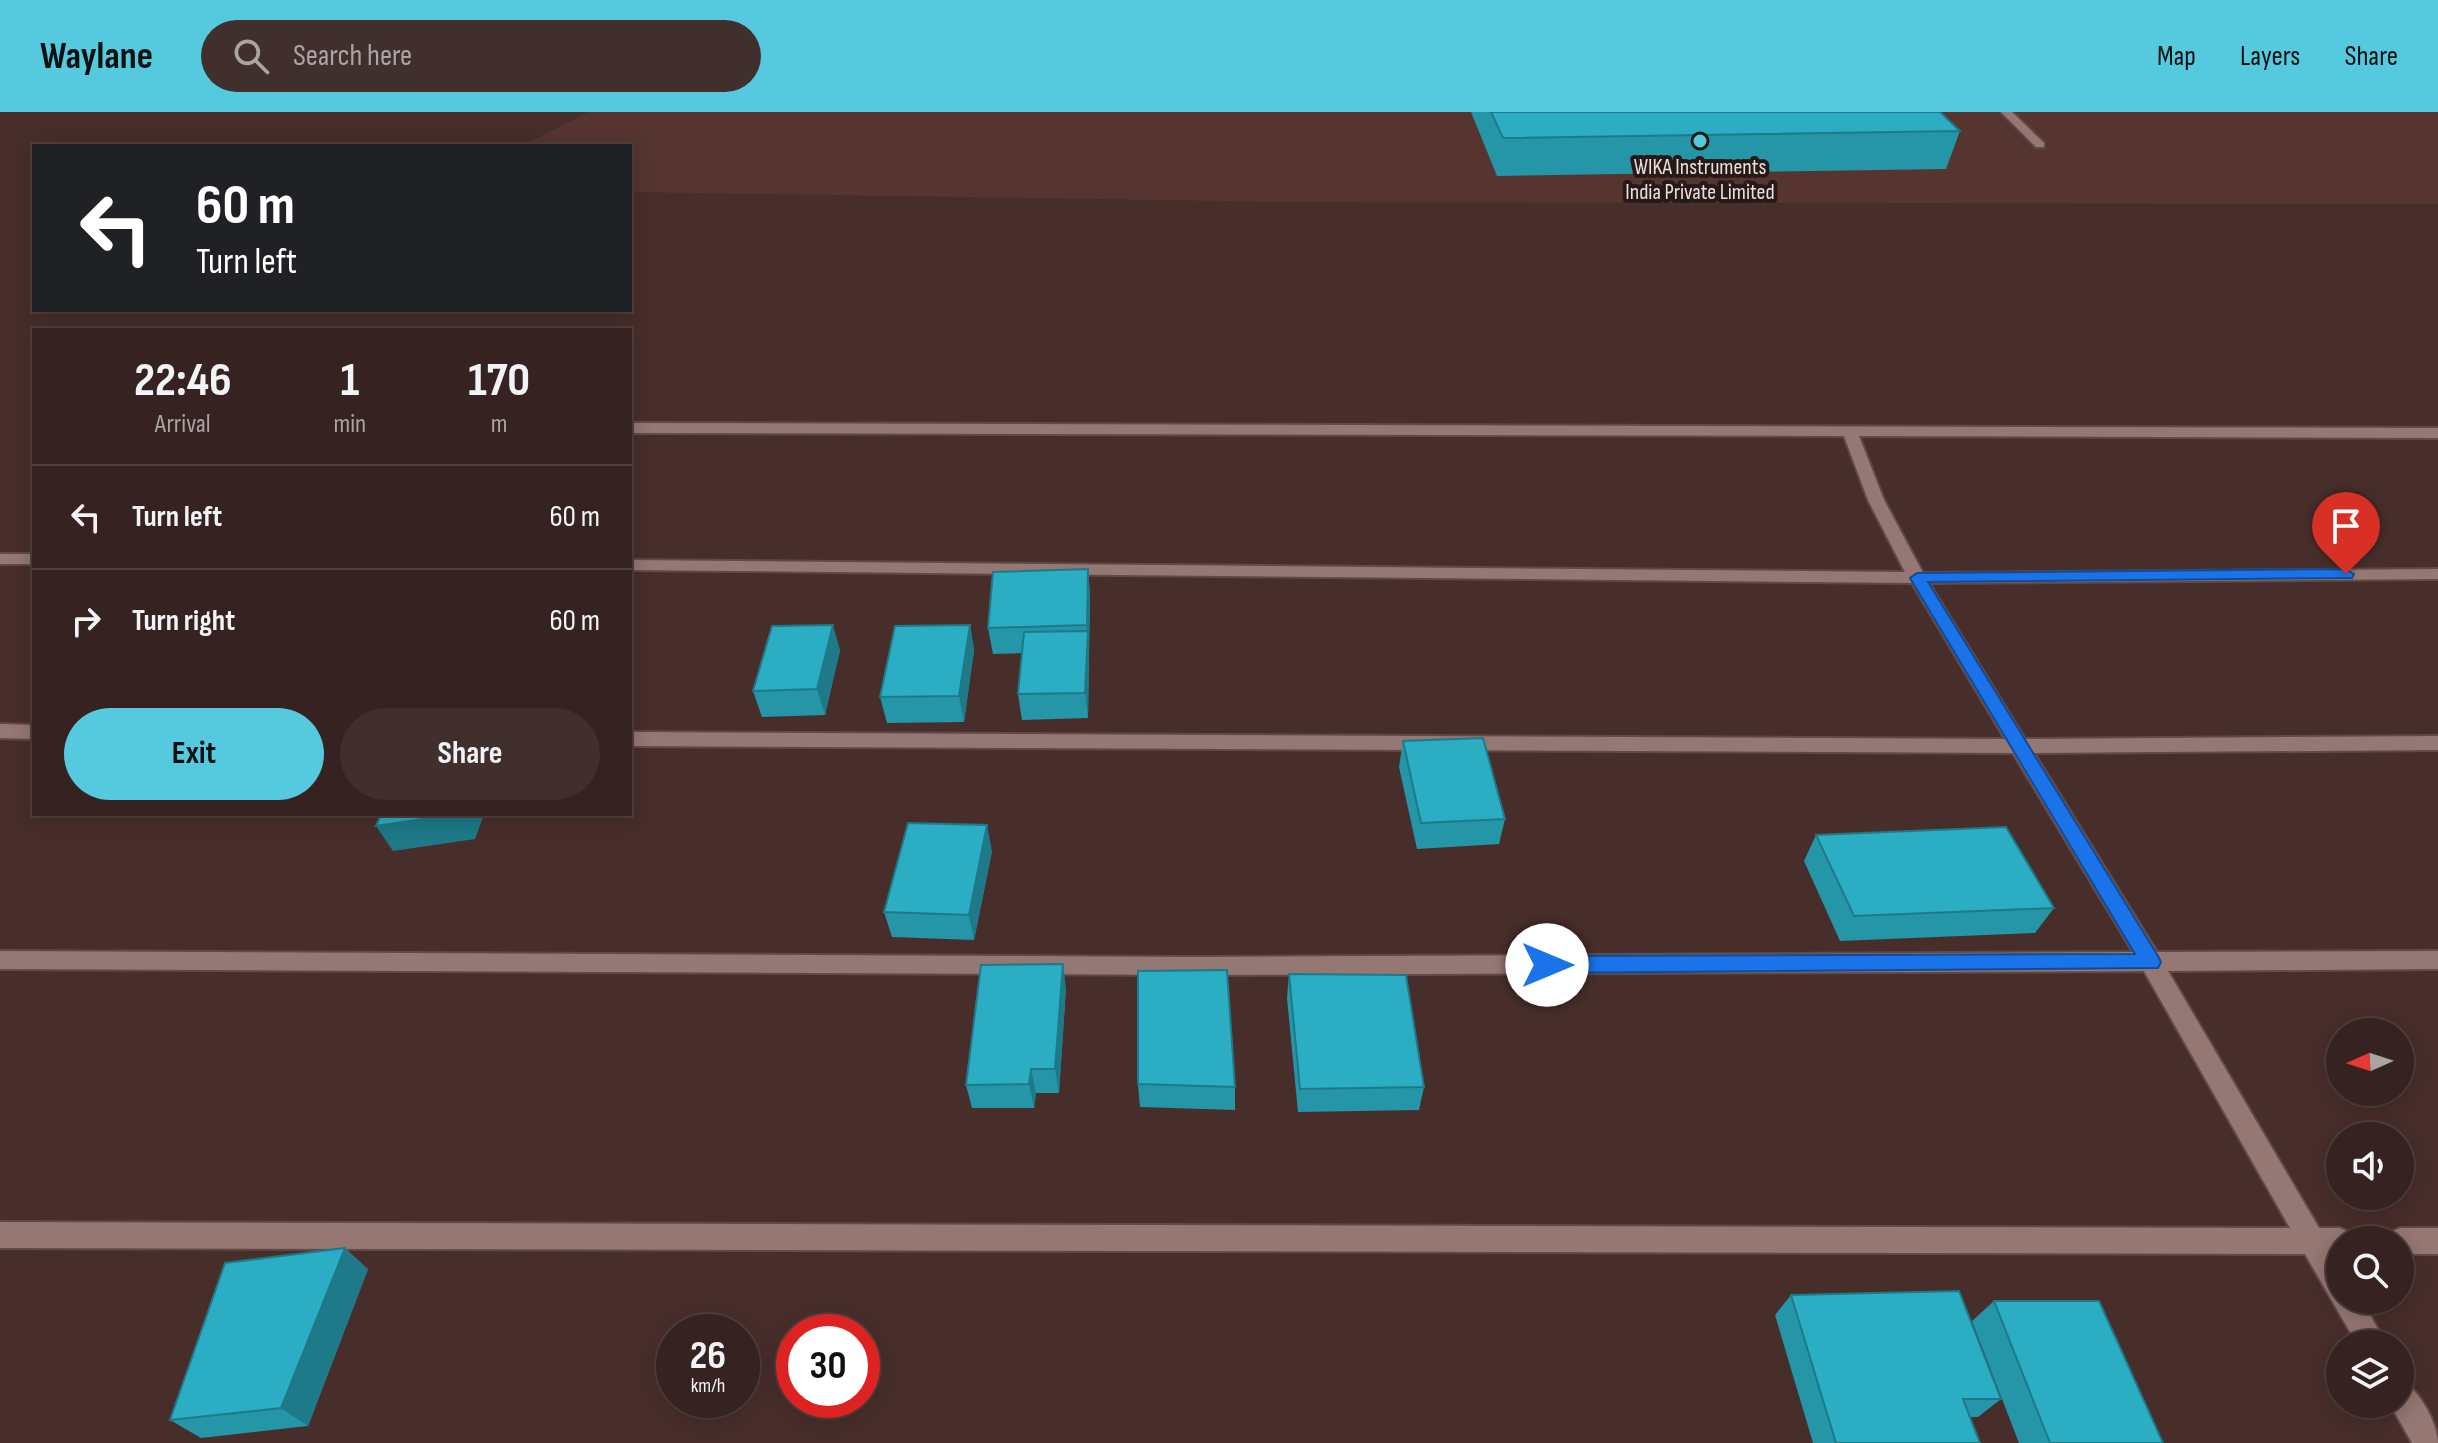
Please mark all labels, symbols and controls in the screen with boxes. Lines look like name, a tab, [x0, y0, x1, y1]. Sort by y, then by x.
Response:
search box	[201, 20, 761, 92]
text: Waylane	[40, 34, 153, 79]
icon: search	[229, 34, 273, 78]
text: Search here	[293, 38, 412, 74]
text: Map	[2157, 40, 2196, 73]
text: Layers	[2240, 40, 2300, 73]
text: Share	[2344, 40, 2398, 73]
marker: WIKA Instruments India Private Limited	[1691, 132, 1709, 150]
place label: WIKA Instruments India Private Limited	[1625, 154, 1775, 206]
text: 60 m	[196, 173, 295, 240]
icon: left	[64, 176, 168, 280]
text: Turn left	[196, 241, 297, 284]
text: 22:46	[134, 352, 232, 409]
text: 1	[340, 352, 359, 409]
text: 170	[468, 352, 530, 409]
text: Arrival	[155, 409, 211, 440]
text: min	[333, 409, 366, 440]
text: m	[491, 409, 507, 440]
pin	[2312, 492, 2380, 574]
icon: left	[64, 495, 108, 539]
text: Turn left	[132, 499, 222, 535]
text: 60 m	[549, 499, 600, 535]
icon: arrive	[2324, 504, 2368, 548]
icon: right	[64, 599, 108, 643]
text: Turn right	[132, 603, 235, 639]
text: 60 m	[549, 603, 600, 639]
button: Exit	[64, 708, 324, 800]
button: Share	[340, 708, 600, 800]
position arrow	[1505, 923, 1589, 1007]
north arrow	[2326, 1018, 2414, 1106]
map controls	[2326, 1018, 2414, 1418]
button: sound	[2326, 1122, 2414, 1210]
button: search	[2326, 1226, 2414, 1314]
speed limit sign: 30	[776, 1314, 880, 1418]
button: layers	[2326, 1330, 2414, 1418]
text: 26	[690, 1332, 726, 1380]
text: km/h	[691, 1374, 725, 1398]

